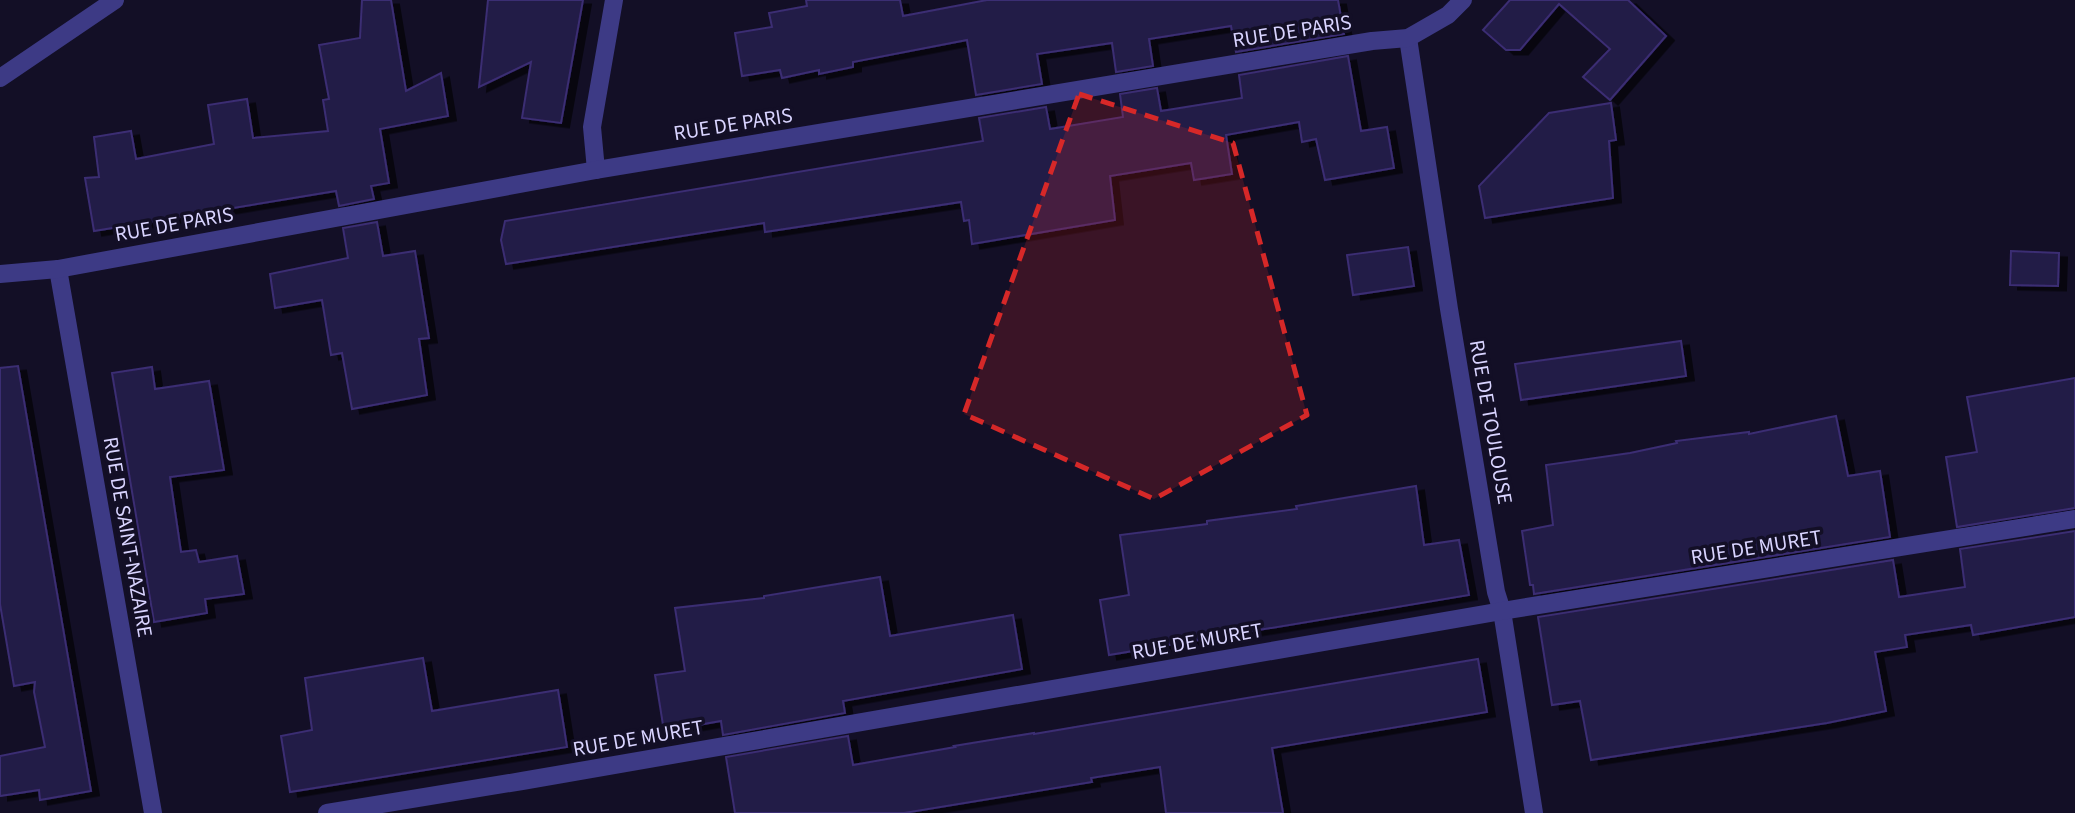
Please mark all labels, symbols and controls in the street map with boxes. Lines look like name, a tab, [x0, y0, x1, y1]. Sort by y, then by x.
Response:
street label: RUE DE PARIS	[1230, 7, 1354, 55]
street label: RUE DE PARIS	[671, 100, 795, 148]
street label: RUE DE PARIS	[112, 199, 236, 249]
street label: RUE DE TOULOUSE	[1462, 337, 1520, 507]
street label: RUE DE SAINT-NAZAIRE	[96, 434, 160, 640]
street label: RUE DE MURET	[1688, 522, 1824, 572]
street label: RUE DE MURET	[1129, 615, 1265, 667]
street label: RUE DE MURET	[570, 712, 706, 764]

